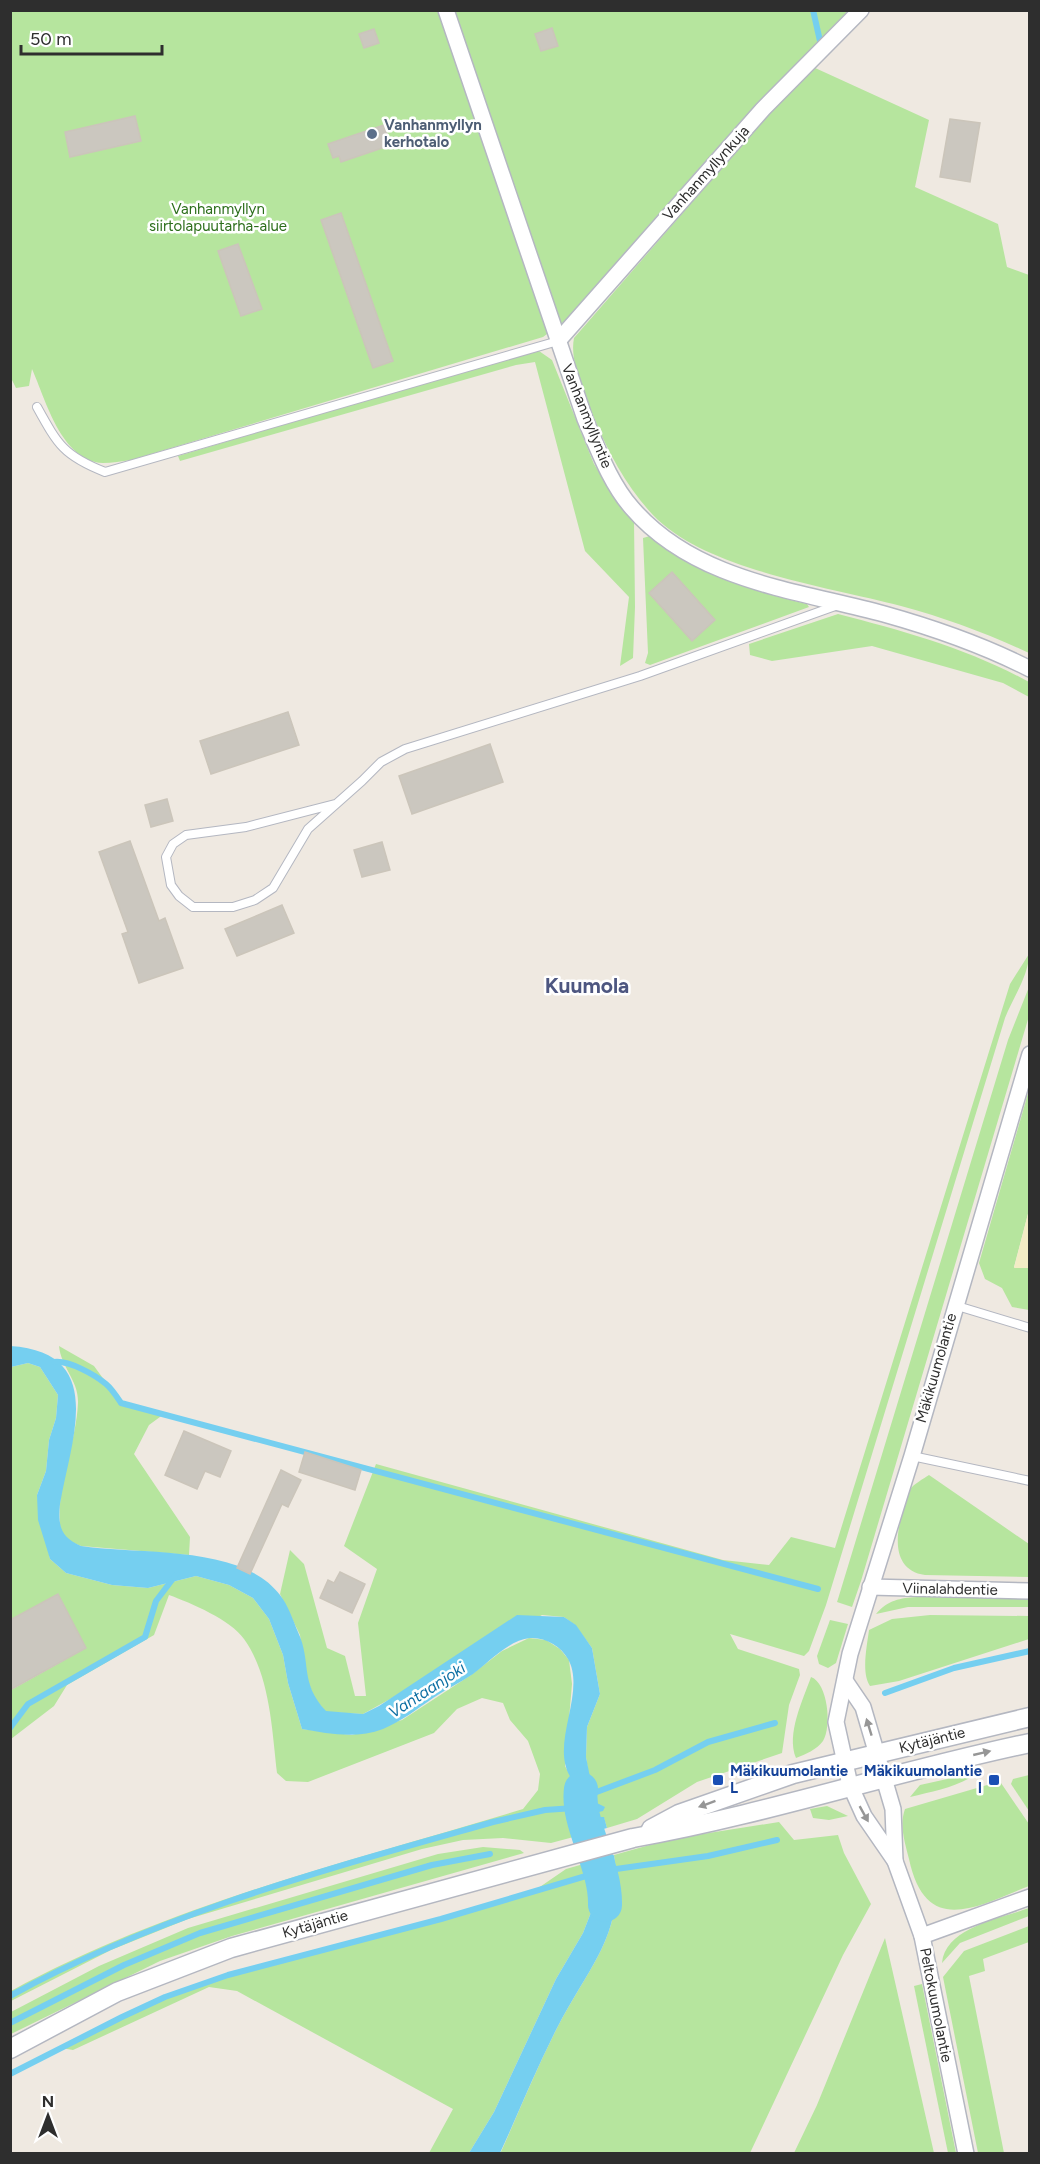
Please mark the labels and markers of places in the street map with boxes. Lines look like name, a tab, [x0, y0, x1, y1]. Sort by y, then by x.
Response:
place label: Vanhanmyllyn kerhotalo	[384, 116, 482, 151]
marker: Vanhanmyllyn kerhotalo	[365, 127, 379, 141]
place label: Mäkikuumolantie L	[730, 1762, 849, 1797]
place label: Mäkikuumolantie I	[864, 1762, 983, 1797]
marker: Mäkikuumolantie L	[711, 1773, 725, 1787]
marker: Mäkikuumolantie I	[987, 1773, 1001, 1787]

